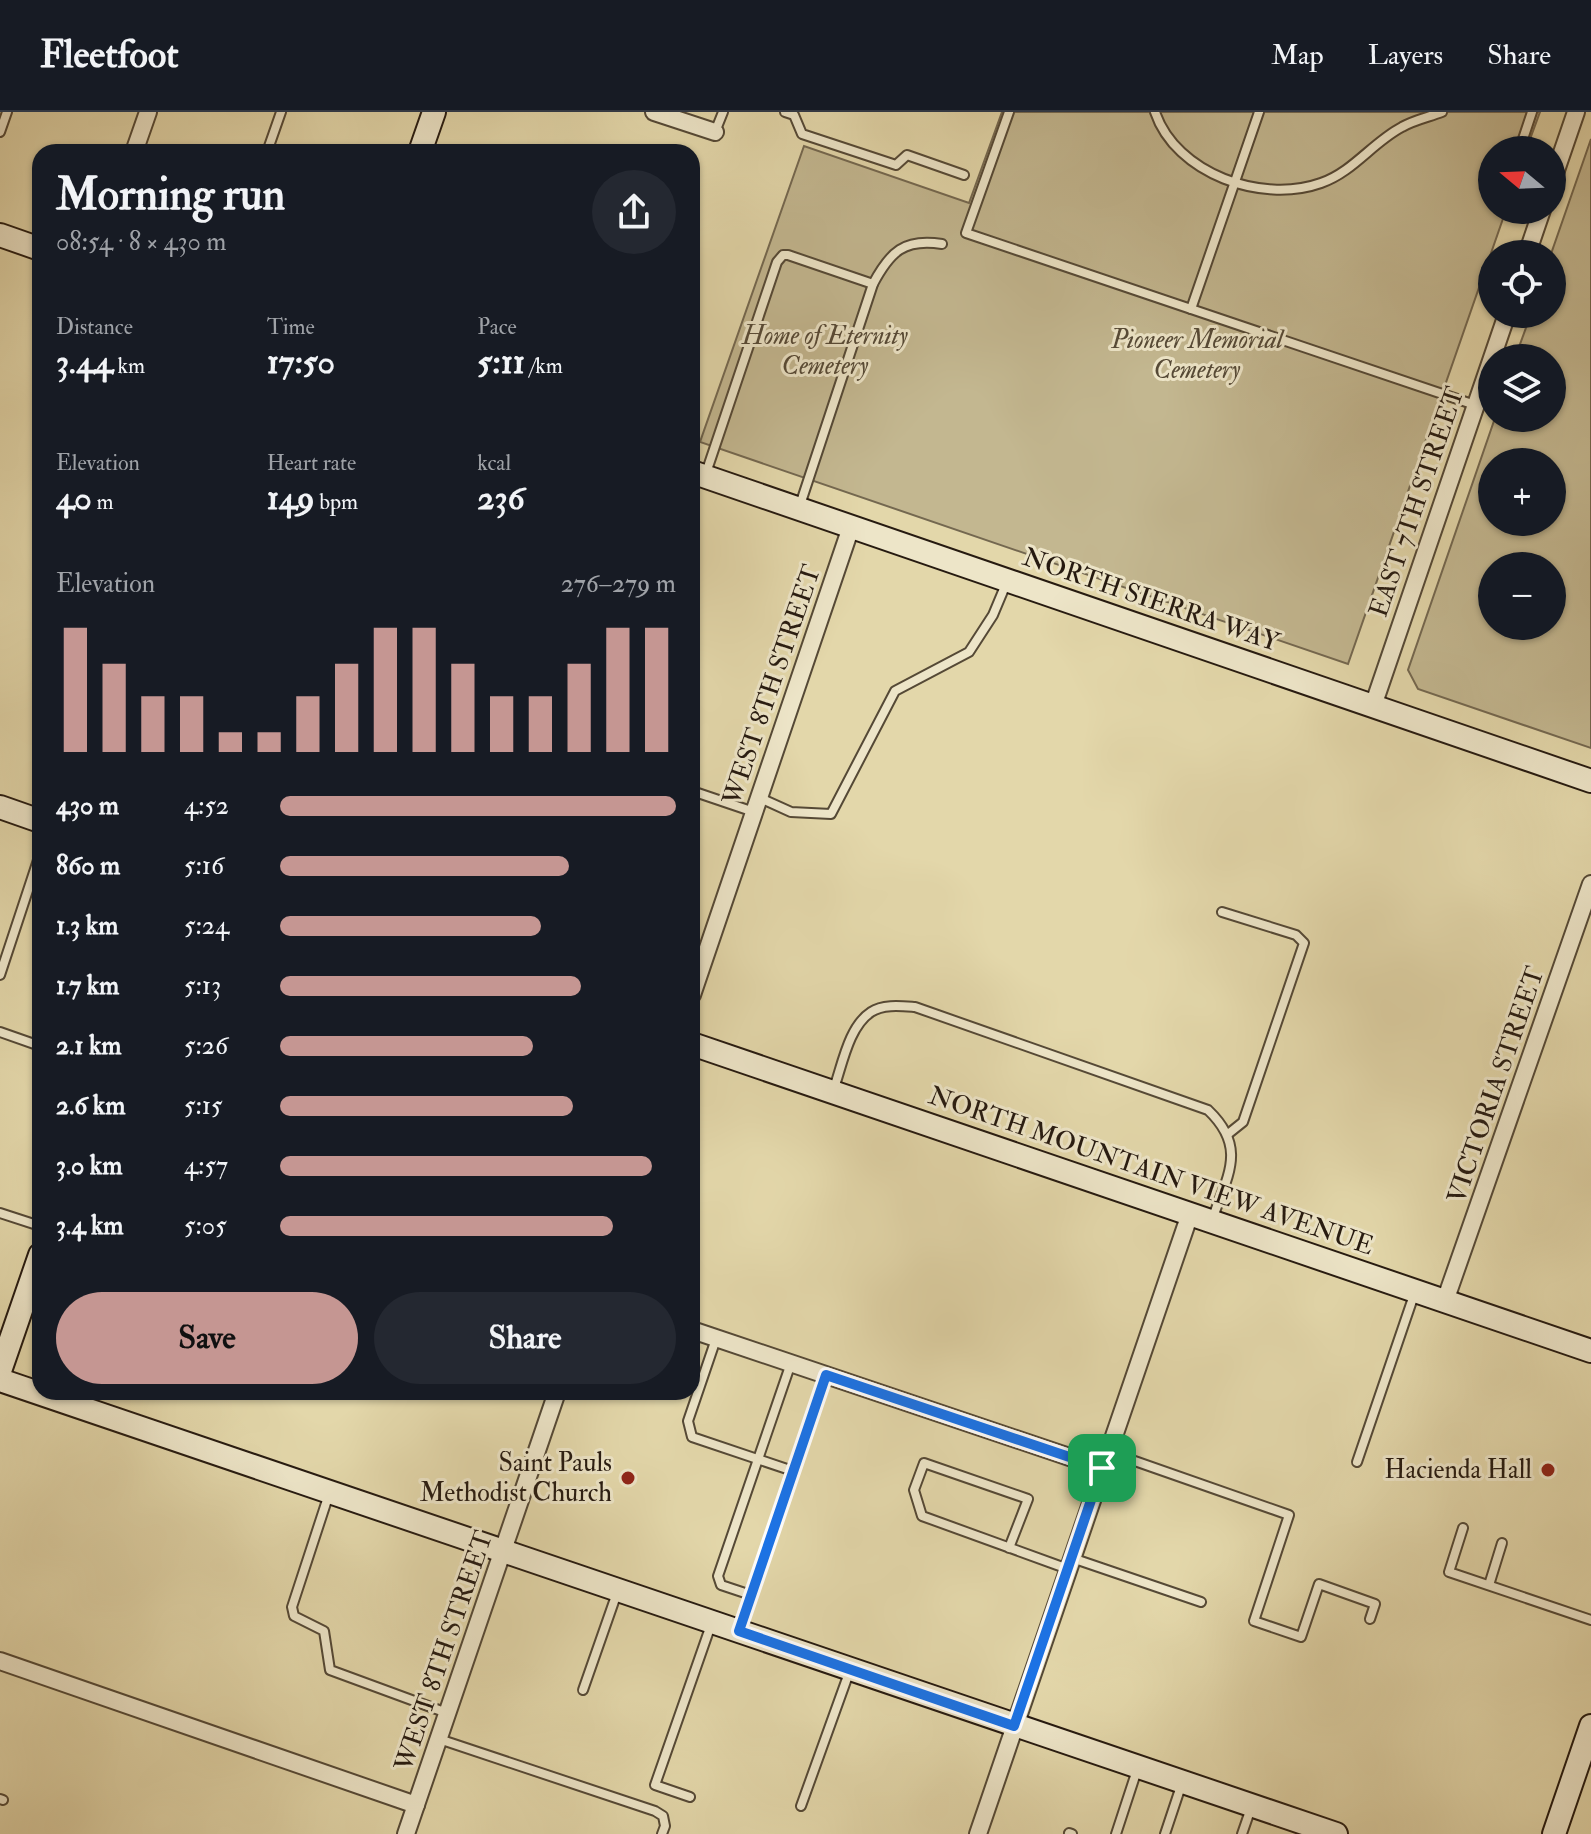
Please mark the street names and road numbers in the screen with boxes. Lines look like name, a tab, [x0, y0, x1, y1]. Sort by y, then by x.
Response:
street label: EAST 7TH STREET	[1363, 383, 1471, 621]
street label: NORTH SIERRA WAY	[1018, 541, 1285, 659]
street label: WEST 8TH STREET	[716, 561, 828, 810]
street label: VICTORIA STREET	[1440, 962, 1552, 1208]
street label: NORTH MOUNTAIN VIEW AVENUE	[924, 1080, 1378, 1262]
street label: WEST 8TH STREET	[388, 1527, 500, 1776]

